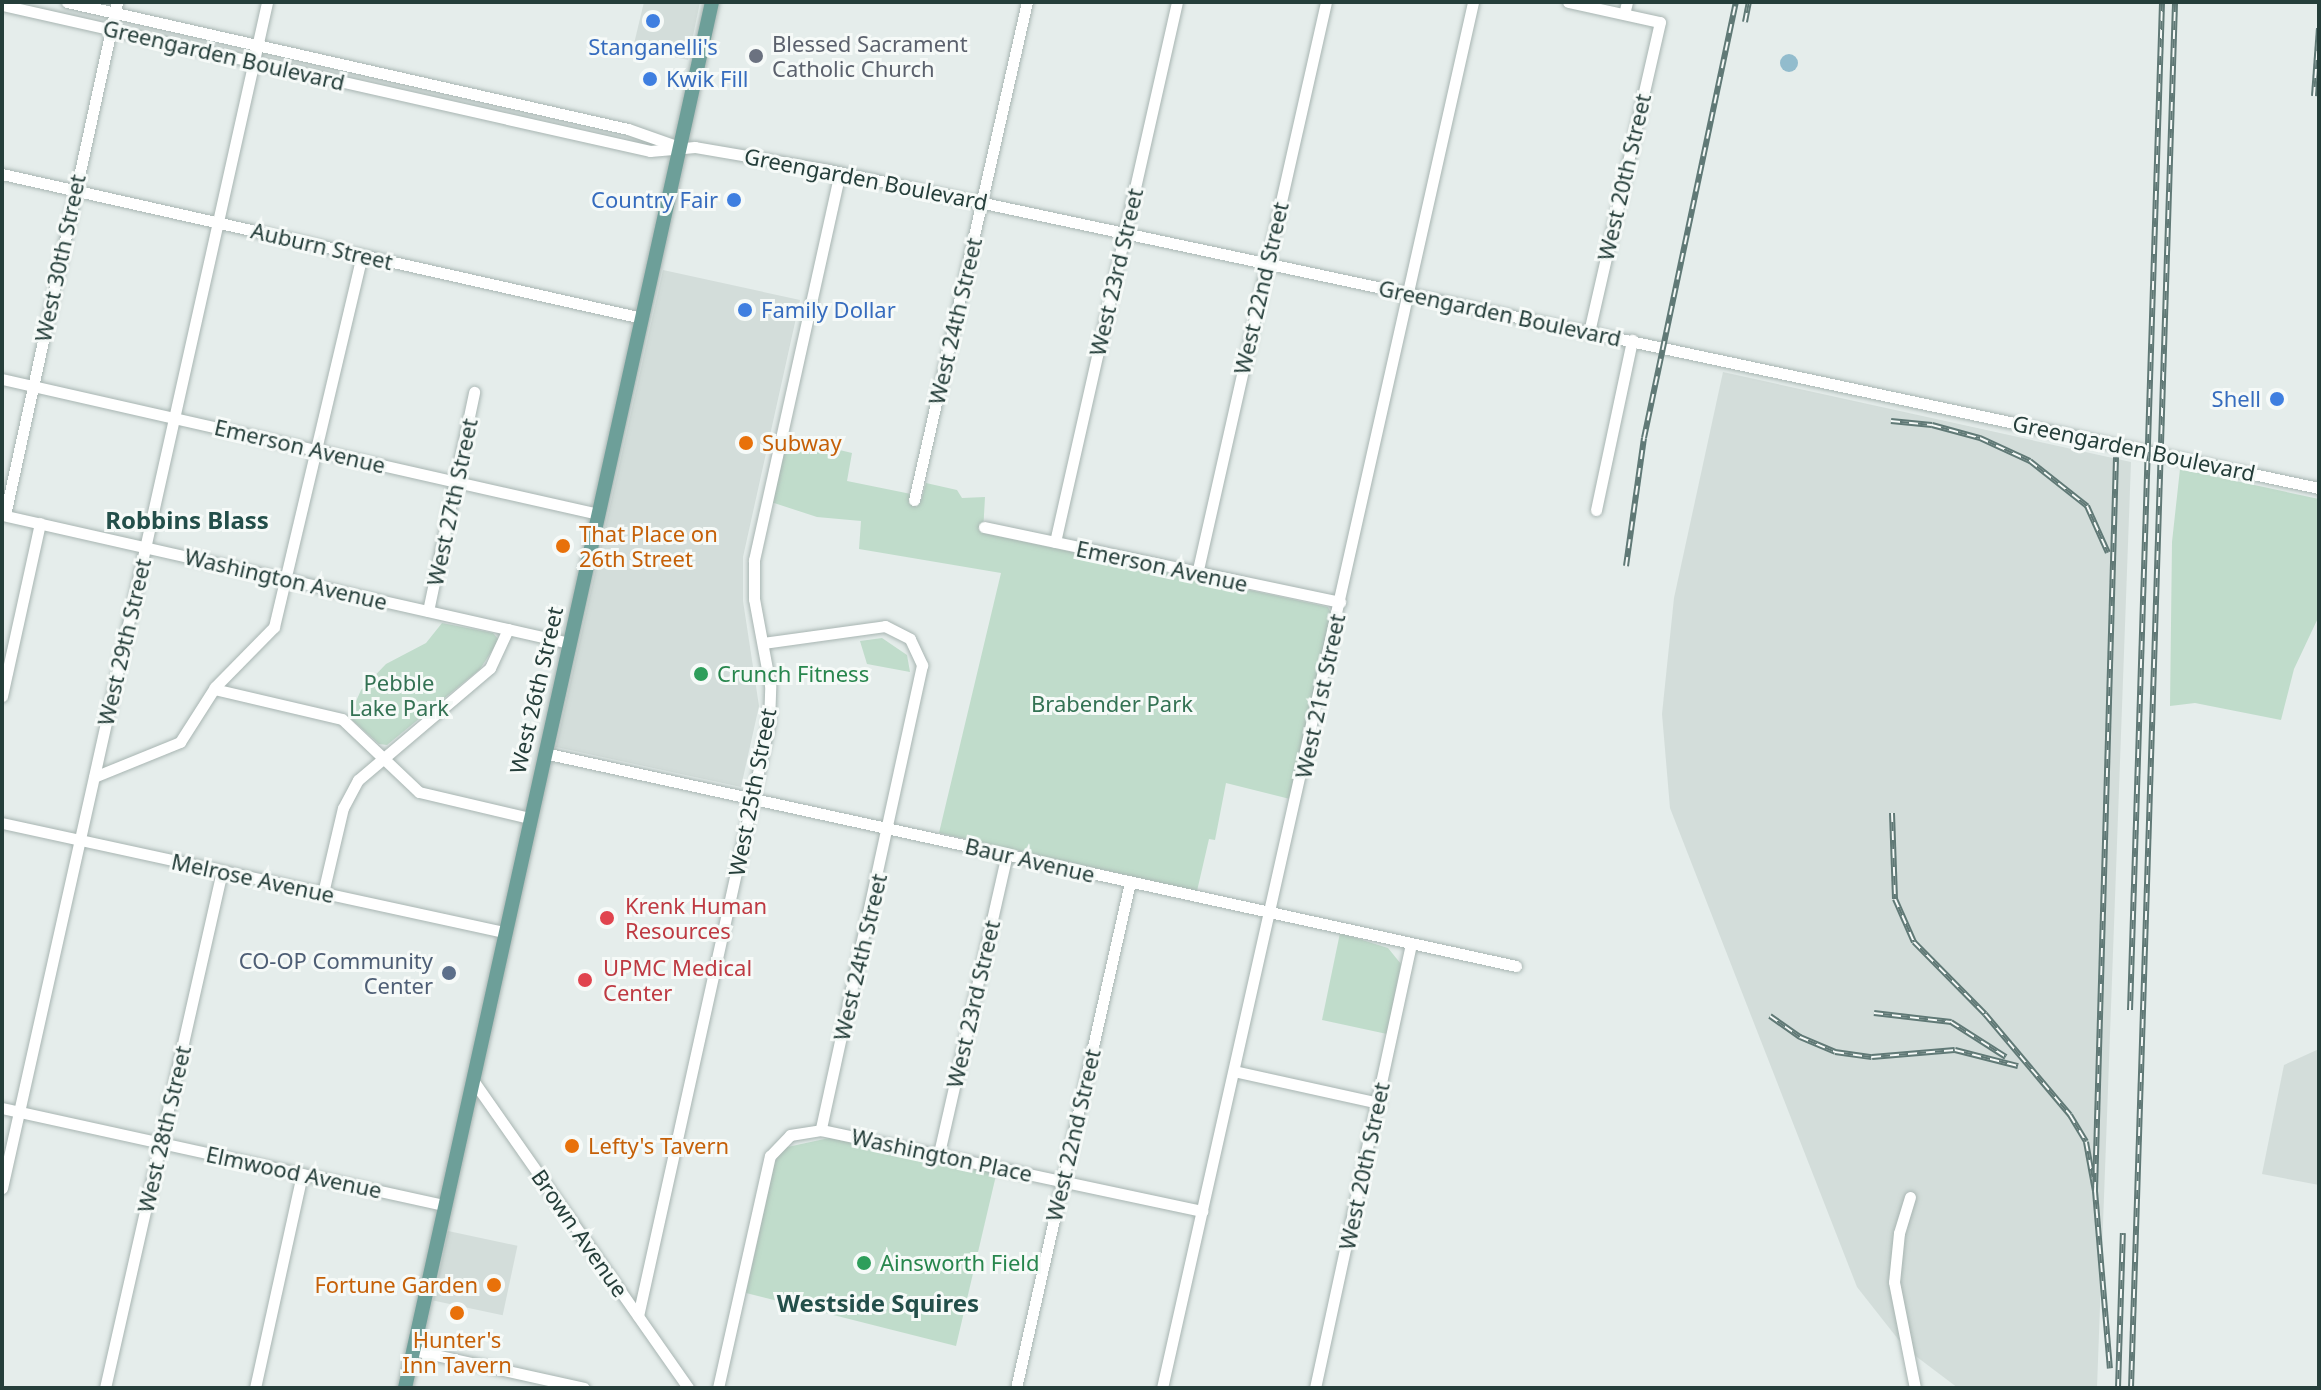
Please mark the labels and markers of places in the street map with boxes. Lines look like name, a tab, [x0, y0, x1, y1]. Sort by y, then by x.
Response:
marker: Stanganelli's	[644, 12, 662, 30]
place label: Blessed Sacrament Catholic Church	[772, 30, 968, 82]
place label: Stanganelli's	[588, 34, 718, 60]
marker: Blessed Sacrament Catholic Church	[747, 47, 765, 65]
place label: Kwik Fill	[666, 66, 748, 92]
marker: Kwik Fill	[641, 70, 659, 88]
place label: Country Fair	[591, 187, 718, 213]
marker: Country Fair	[725, 191, 743, 209]
place label: Family Dollar	[761, 297, 896, 323]
marker: Family Dollar	[736, 301, 754, 319]
place label: Shell	[2212, 386, 2261, 412]
marker: Shell	[2268, 390, 2286, 408]
place label: Subway	[762, 430, 842, 456]
marker: Subway	[737, 434, 755, 452]
place label: That Place on 26th Street	[579, 520, 718, 572]
marker: That Place on 26th Street	[554, 537, 572, 555]
place label: Crunch Fitness	[717, 661, 869, 687]
marker: Crunch Fitness	[692, 665, 710, 683]
place label: Krenk Human Resources	[625, 892, 767, 944]
marker: Krenk Human Resources	[596, 907, 618, 929]
place label: CO-OP Community Center	[239, 947, 433, 998]
place label: UPMC Medical Center	[603, 954, 752, 1006]
marker: CO-OP Community Center	[440, 964, 458, 982]
marker: UPMC Medical Center	[574, 969, 596, 991]
place label: Lefty's Tavern	[588, 1133, 729, 1159]
marker: Lefty's Tavern	[563, 1137, 581, 1155]
place label: Ainsworth Field	[880, 1250, 1040, 1276]
marker: Ainsworth Field	[855, 1254, 873, 1272]
place label: Fortune Garden	[314, 1272, 478, 1298]
marker: Fortune Garden	[485, 1276, 503, 1294]
marker: Hunter's Inn Tavern	[448, 1304, 466, 1322]
place label: Hunter's Inn Tavern	[402, 1326, 512, 1378]

